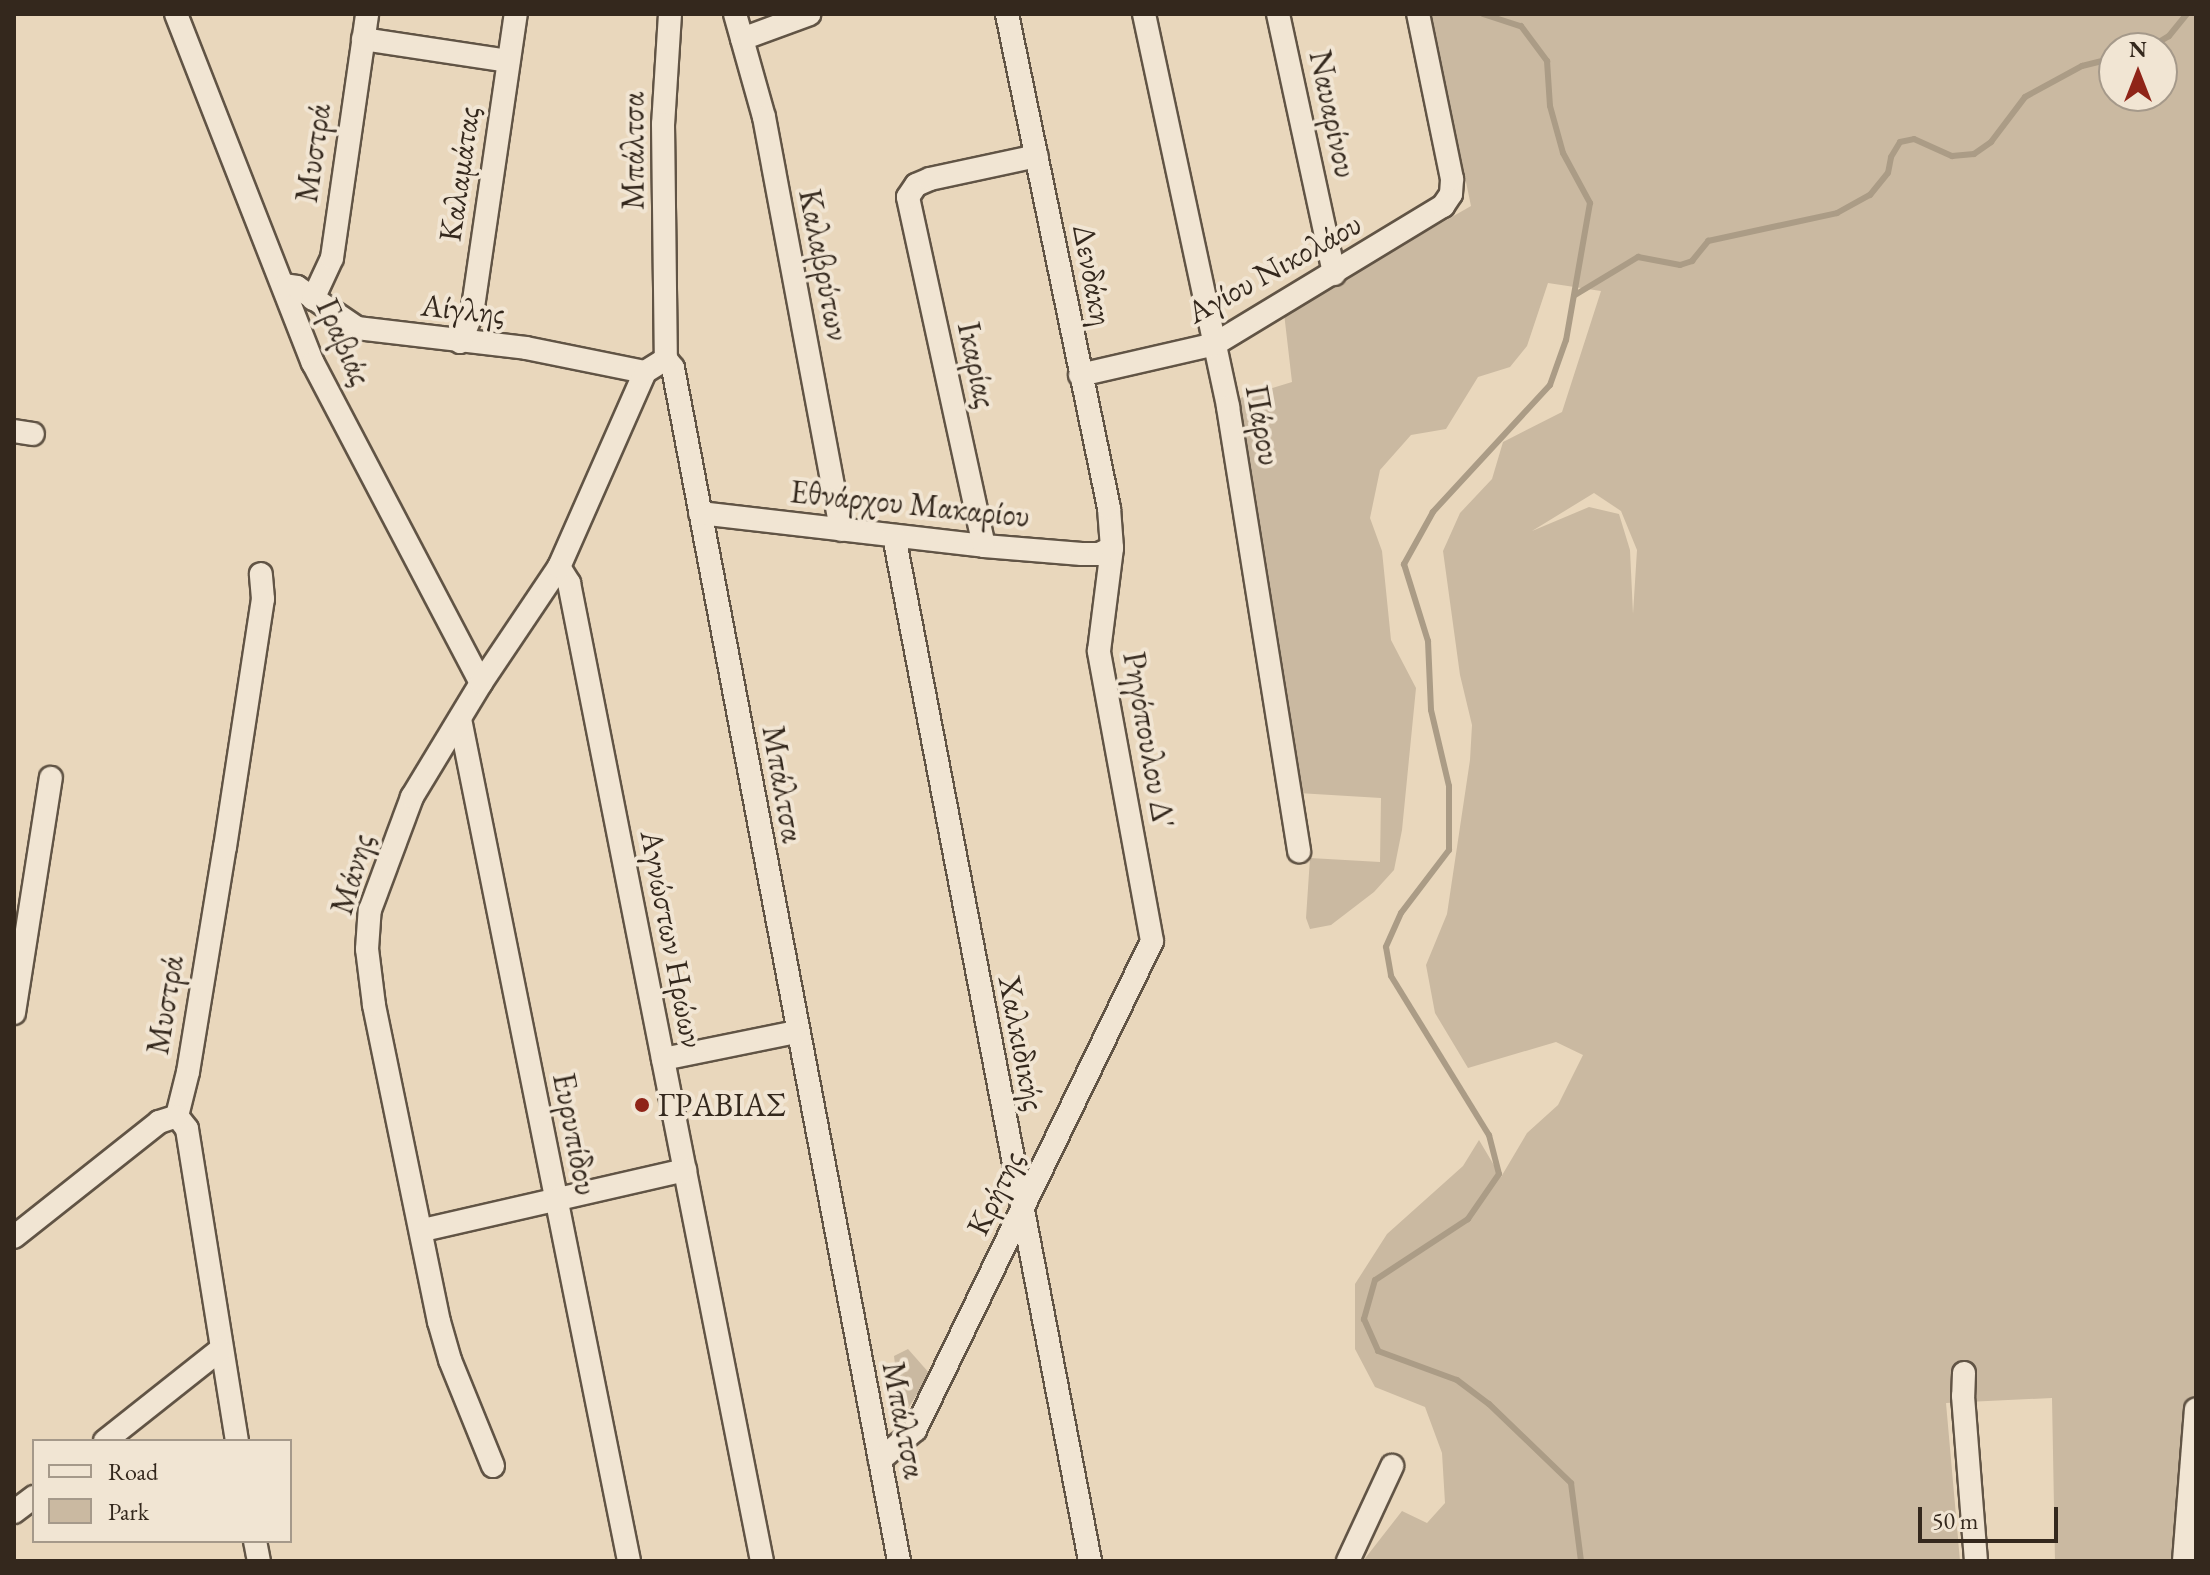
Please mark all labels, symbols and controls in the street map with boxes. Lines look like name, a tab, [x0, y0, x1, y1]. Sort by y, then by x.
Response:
north arrow	[2098, 32, 2178, 112]
text: N	[2129, 35, 2147, 64]
street label: Ναυαρίνου	[1301, 47, 1365, 181]
street label: Μπάλτσα	[614, 92, 652, 210]
street label: Μυστρά	[287, 101, 339, 205]
street label: Καλαμάτας	[431, 104, 487, 244]
street label: Καλαβρύτων	[790, 186, 858, 344]
street label: Αγίου Νικολάου	[1180, 204, 1368, 332]
street label: Δενδάκη	[1064, 221, 1122, 329]
street label: Αίγλης	[419, 285, 507, 333]
street label: Γραβιάς	[308, 293, 380, 391]
street label: Ικαρίας	[949, 318, 1005, 412]
street label: Πάρου	[1237, 382, 1289, 468]
street label: Εθνάρχου Μακαρίου	[788, 472, 1032, 536]
street label: Ρηγόπουλου Δ'	[1115, 649, 1183, 831]
street label: Μπάλτσα	[754, 723, 812, 845]
street label: Αγνώστων Ηρώων	[632, 827, 712, 1051]
street label: Μάνης	[322, 829, 382, 919]
street label: Μυστρά	[138, 953, 192, 1057]
street label: Χαλκιδικής	[990, 972, 1054, 1114]
street label: Ευρυπίδου	[544, 1070, 606, 1198]
place label: ΓΡΑΒΙΑΣ	[658, 1086, 785, 1124]
marker: ΓΡΑΒΙΑΣ	[633, 1096, 651, 1114]
street label: Κρήτης	[958, 1145, 1032, 1241]
street label: Μπάλτσα	[874, 1358, 934, 1482]
legend	[32, 1439, 292, 1543]
text: Road	[108, 1456, 158, 1487]
scale bar	[1922, 1491, 2062, 1541]
text: Park	[108, 1496, 149, 1527]
text: 50 m	[1932, 1505, 1979, 1536]

